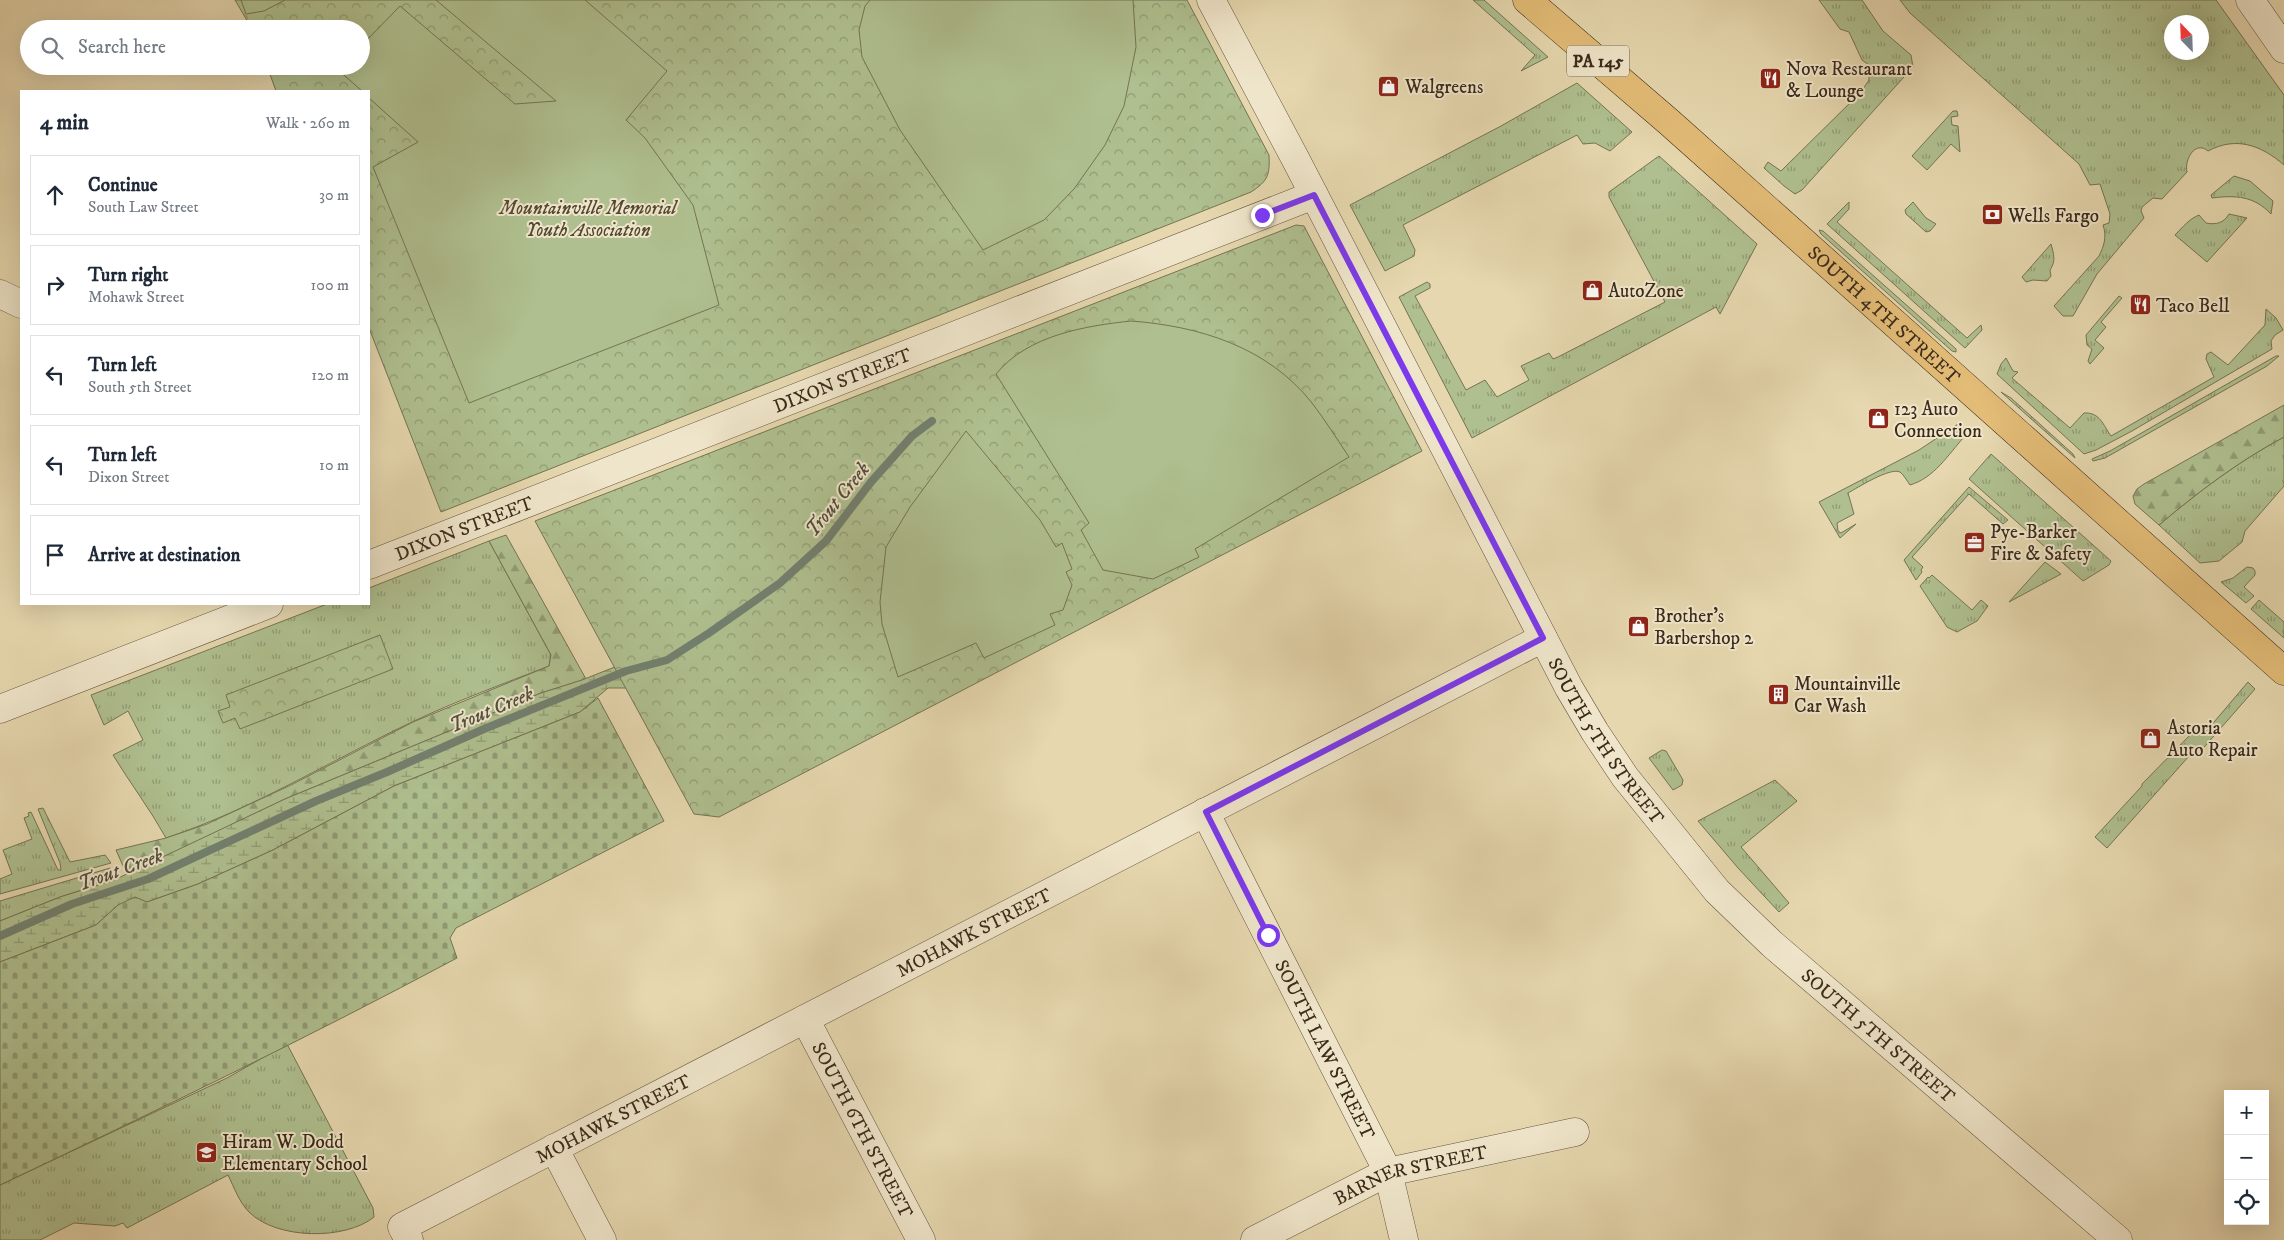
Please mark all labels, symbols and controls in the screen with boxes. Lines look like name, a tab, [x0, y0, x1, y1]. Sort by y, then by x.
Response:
north arrow	[2164, 15, 2209, 60]
search box	[20, 20, 370, 75]
icon: search	[38, 34, 66, 62]
text: Search here	[78, 36, 166, 59]
road number: PA 145	[1567, 46, 1629, 76]
place label: Nova Restaurant & Lounge	[1786, 58, 1912, 103]
restaurant icon: Nova Restaurant & Lounge	[1758, 67, 1782, 91]
shop icon: Walgreens	[1377, 74, 1401, 98]
place label: Walgreens	[1404, 76, 1483, 99]
text: 4 min	[40, 110, 89, 136]
text: Walk · 260 m	[266, 113, 350, 133]
text: Continue	[88, 174, 158, 197]
icon: ahead	[41, 181, 69, 209]
text: 30 m	[319, 185, 349, 205]
text: South Law Street	[88, 197, 199, 217]
park label: Mountainville Memorial Youth Association	[498, 197, 679, 242]
bank icon: Wells Fargo	[1980, 203, 2004, 227]
route end	[1251, 204, 1274, 227]
place label: Wells Fargo	[2007, 205, 2099, 228]
street label: SOUTH 4TH STREET	[1803, 242, 1965, 390]
text: Turn right	[88, 264, 168, 287]
icon: right	[41, 271, 69, 299]
text: 100 m	[311, 275, 349, 295]
shop icon: AutoZone	[1580, 278, 1604, 302]
place label: AutoZone	[1608, 280, 1684, 303]
text: Mohawk Street	[88, 287, 184, 307]
restaurant icon: Taco Bell	[2128, 293, 2152, 317]
place label: Taco Bell	[2156, 295, 2230, 318]
street label: DIXON STREET	[770, 344, 916, 419]
text: Turn left	[88, 354, 157, 377]
icon: left	[41, 361, 69, 389]
text: 120 m	[311, 365, 349, 385]
text: South 5th Street	[88, 377, 192, 397]
place label: 123 Auto Connection	[1894, 398, 1982, 443]
shop icon: 123 Auto Connection	[1866, 407, 1890, 431]
text: Turn left	[88, 444, 157, 467]
icon: left	[41, 451, 69, 479]
text: 10 m	[319, 455, 349, 475]
water label: Trout Creek	[801, 457, 876, 542]
text: Dixon Street	[88, 467, 169, 487]
street label: DIXON STREET	[392, 492, 537, 567]
place label: Pye-Barker Fire & Safety	[1990, 521, 2092, 566]
office icon: Pye-Barker Fire & Safety	[1962, 530, 1986, 554]
icon: arrive	[41, 541, 69, 569]
text: Arrive at destination	[88, 544, 240, 567]
place label: Brother's Barbershop 2	[1654, 605, 1754, 650]
shop icon: Brother's Barbershop 2	[1626, 614, 1650, 638]
street label: SOUTH 5TH STREET	[1542, 654, 1669, 830]
place label: Mountainville Car Wash	[1794, 673, 1901, 718]
water label: Trout Creek	[446, 681, 538, 739]
building icon: Mountainville Car Wash	[1766, 682, 1790, 706]
place label: Astoria Auto Repair	[2167, 717, 2258, 762]
shop icon: Astoria Auto Repair	[2139, 726, 2163, 750]
water label: Trout Creek	[75, 843, 167, 897]
street label: MOHAWK STREET	[893, 884, 1056, 983]
route start	[1257, 924, 1280, 947]
street label: SOUTH LAW STREET	[1269, 956, 1380, 1144]
street label: SOUTH 5TH STREET	[1796, 964, 1960, 1109]
street label: SOUTH 6TH STREET	[806, 1039, 918, 1223]
street label: MOHAWK STREET	[532, 1070, 695, 1169]
map controls	[2224, 1090, 2269, 1225]
button: +	[2224, 1090, 2269, 1135]
place label: Hiram W. Dodd Elementary School	[222, 1131, 368, 1176]
button: −	[2224, 1135, 2269, 1180]
school or university icon: Hiram W. Dodd Elementary School	[194, 1140, 218, 1164]
street label: BARNER STREET	[1330, 1141, 1490, 1211]
button: locate	[2224, 1180, 2269, 1225]

